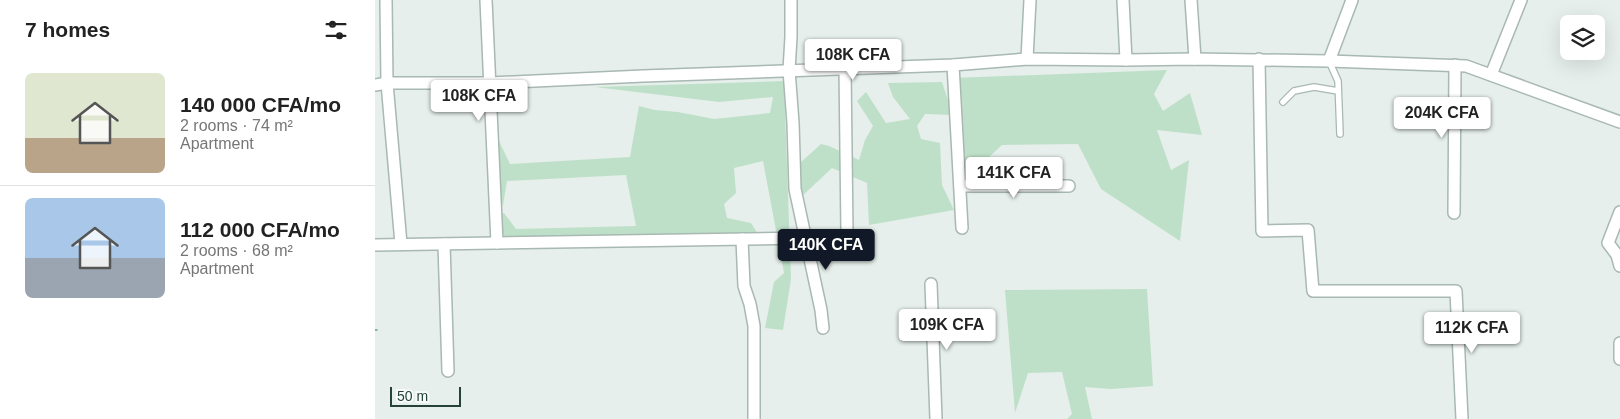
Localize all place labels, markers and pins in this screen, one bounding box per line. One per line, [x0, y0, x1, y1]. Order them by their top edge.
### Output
pin: 108K CFA [801, 38, 905, 81]
pin: 108K CFA [427, 80, 531, 122]
pin: 204K CFA [1390, 96, 1494, 139]
pin: 141K CFA [962, 156, 1066, 199]
pin: 140K CFA [774, 228, 878, 271]
pin: 109K CFA [895, 308, 999, 351]
pin: 112K CFA [1420, 312, 1524, 354]

